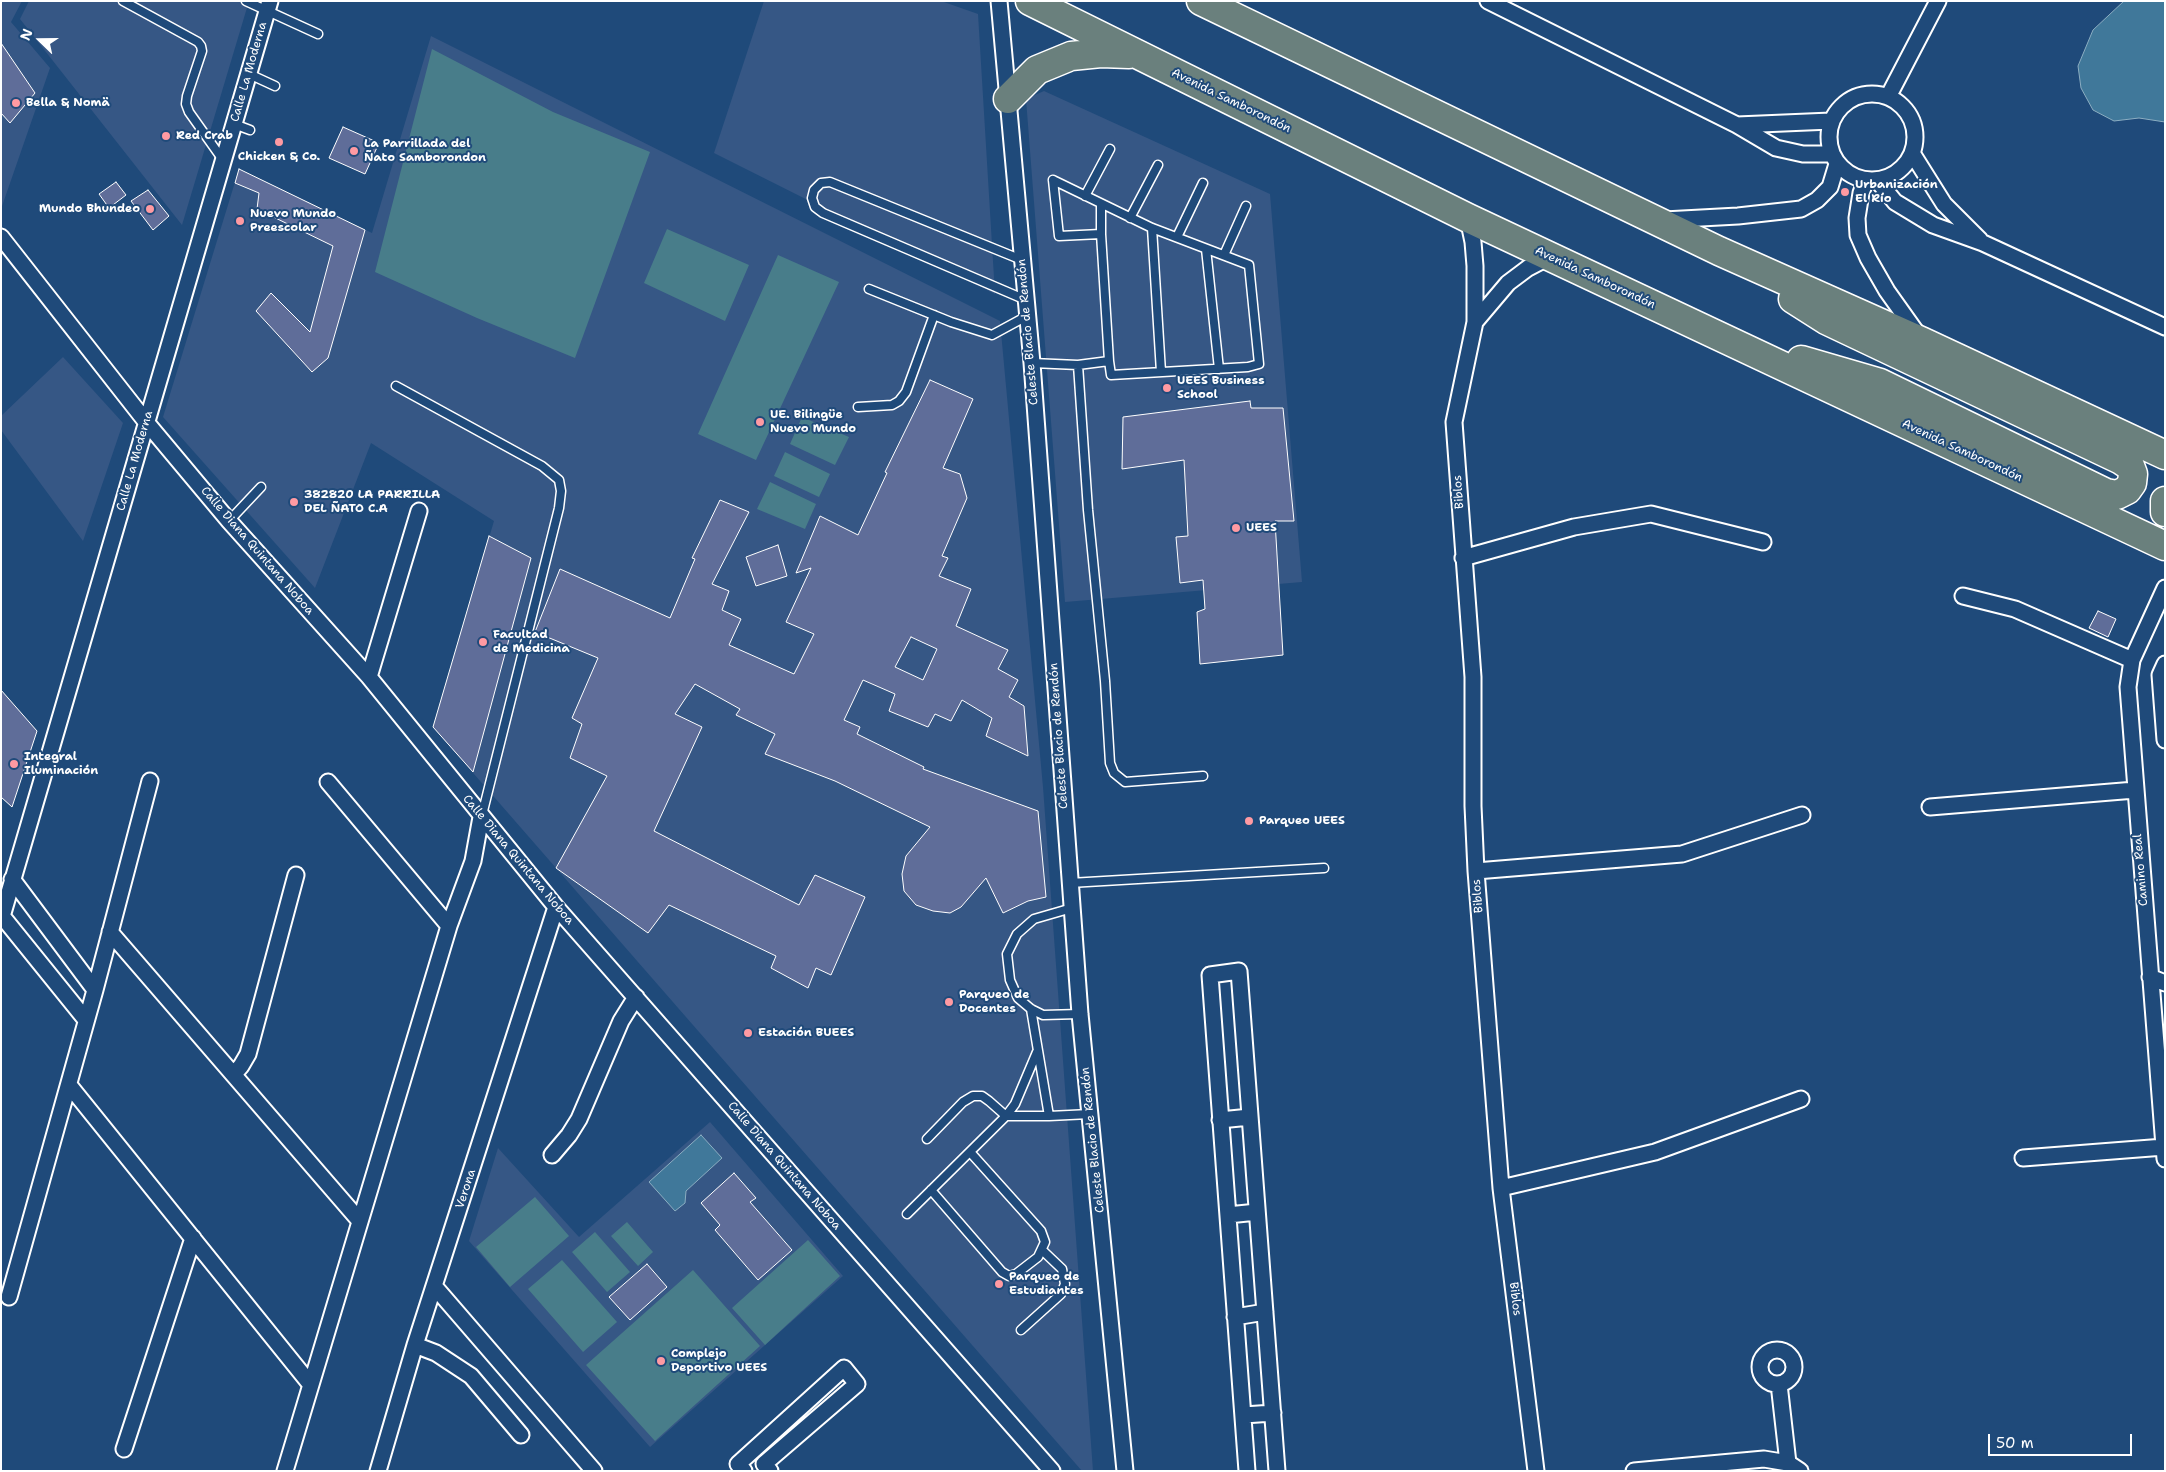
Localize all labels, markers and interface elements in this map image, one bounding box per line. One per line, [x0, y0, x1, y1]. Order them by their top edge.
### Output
north arrow [15, 15, 65, 65]
street label: Calle La Moderna [228, 20, 270, 124]
text: N [16, 26, 37, 43]
street label: Avenida Samborondón [1169, 66, 1293, 136]
place label: Bella & Nomä [26, 96, 110, 110]
marker: Bella & Nomä [10, 97, 22, 109]
place label: Red Crab [176, 129, 233, 143]
marker: Red Crab [160, 130, 172, 142]
marker: Chicken & Co. [273, 136, 285, 148]
place label: La Parrillada del Ñato Samborondon [364, 137, 486, 165]
marker: La Parrillada del Ñato Samborondon [348, 145, 360, 157]
place label: Chicken & Co. [238, 150, 320, 164]
place label: Urbanización El Río [1855, 178, 1938, 206]
marker: Urbanización El Río [1839, 186, 1851, 198]
place label: Mundo Bhundeo [39, 202, 140, 216]
marker: Mundo Bhundeo [144, 203, 156, 215]
place label: Nuevo Mundo Preescolar [250, 207, 336, 235]
marker: Nuevo Mundo Preescolar [234, 215, 246, 227]
street label: Avenida Samborondón [1532, 244, 1658, 312]
street label: Celeste Blacio de Rendón [1014, 258, 1042, 406]
place label: UEES Business School [1177, 374, 1264, 402]
marker: UEES Business School [1161, 382, 1173, 394]
place label: UE. Bilingüe Nuevo Mundo [770, 408, 856, 436]
street label: Calle La Moderna [114, 409, 156, 513]
marker: UE. Bilingüe Nuevo Mundo [754, 416, 766, 428]
street label: Avenida Samborondón [1899, 417, 2025, 485]
street label: Biblos [1451, 475, 1467, 509]
street label: Calle Diana Quintana Noboa [197, 484, 317, 618]
place label: 382820 LA PARRILLA DEL ÑATO C.A [304, 488, 440, 516]
marker: 382820 LA PARRILLA DEL ÑATO C.A [288, 496, 300, 508]
place label: UEES [1246, 521, 1277, 535]
marker: UEES [1230, 522, 1242, 534]
place label: Facultad de Medicina [493, 628, 570, 656]
marker: Facultad de Medicina [477, 636, 489, 648]
street label: Celeste Blacio de Rendón [1047, 662, 1071, 810]
place label: Integral Iluminación [24, 750, 98, 778]
marker: Integral Iluminación [8, 758, 20, 770]
street label: Calle Diana Quintana Noboa [459, 792, 577, 928]
place label: Parqueo UEES [1259, 814, 1345, 828]
marker: Parqueo UEES [1243, 815, 1255, 827]
street label: Camino Real [2131, 833, 2151, 907]
street label: Biblos [1469, 878, 1487, 914]
place label: Parqueo de Docentes [959, 988, 1029, 1016]
marker: Parqueo de Docentes [943, 996, 955, 1008]
place label: Estación BUEES [758, 1026, 854, 1040]
marker: Estación BUEES [742, 1027, 754, 1039]
street label: Celeste Blacio de Rendón [1078, 1066, 1108, 1214]
street label: Calle Diana Quintana Noboa [724, 1099, 844, 1233]
street label: Verona [453, 1167, 479, 1211]
place label: Parqueo de Estudiantes [1009, 1270, 1084, 1298]
marker: Parqueo de Estudiantes [993, 1278, 1005, 1290]
street label: Biblos [1506, 1281, 1524, 1317]
place label: Complejo Deportivo UEES [671, 1347, 767, 1375]
marker: Complejo Deportivo UEES [655, 1355, 667, 1367]
scale bar [1991, 1424, 2135, 1456]
text: 50 m [1996, 1433, 2034, 1453]

